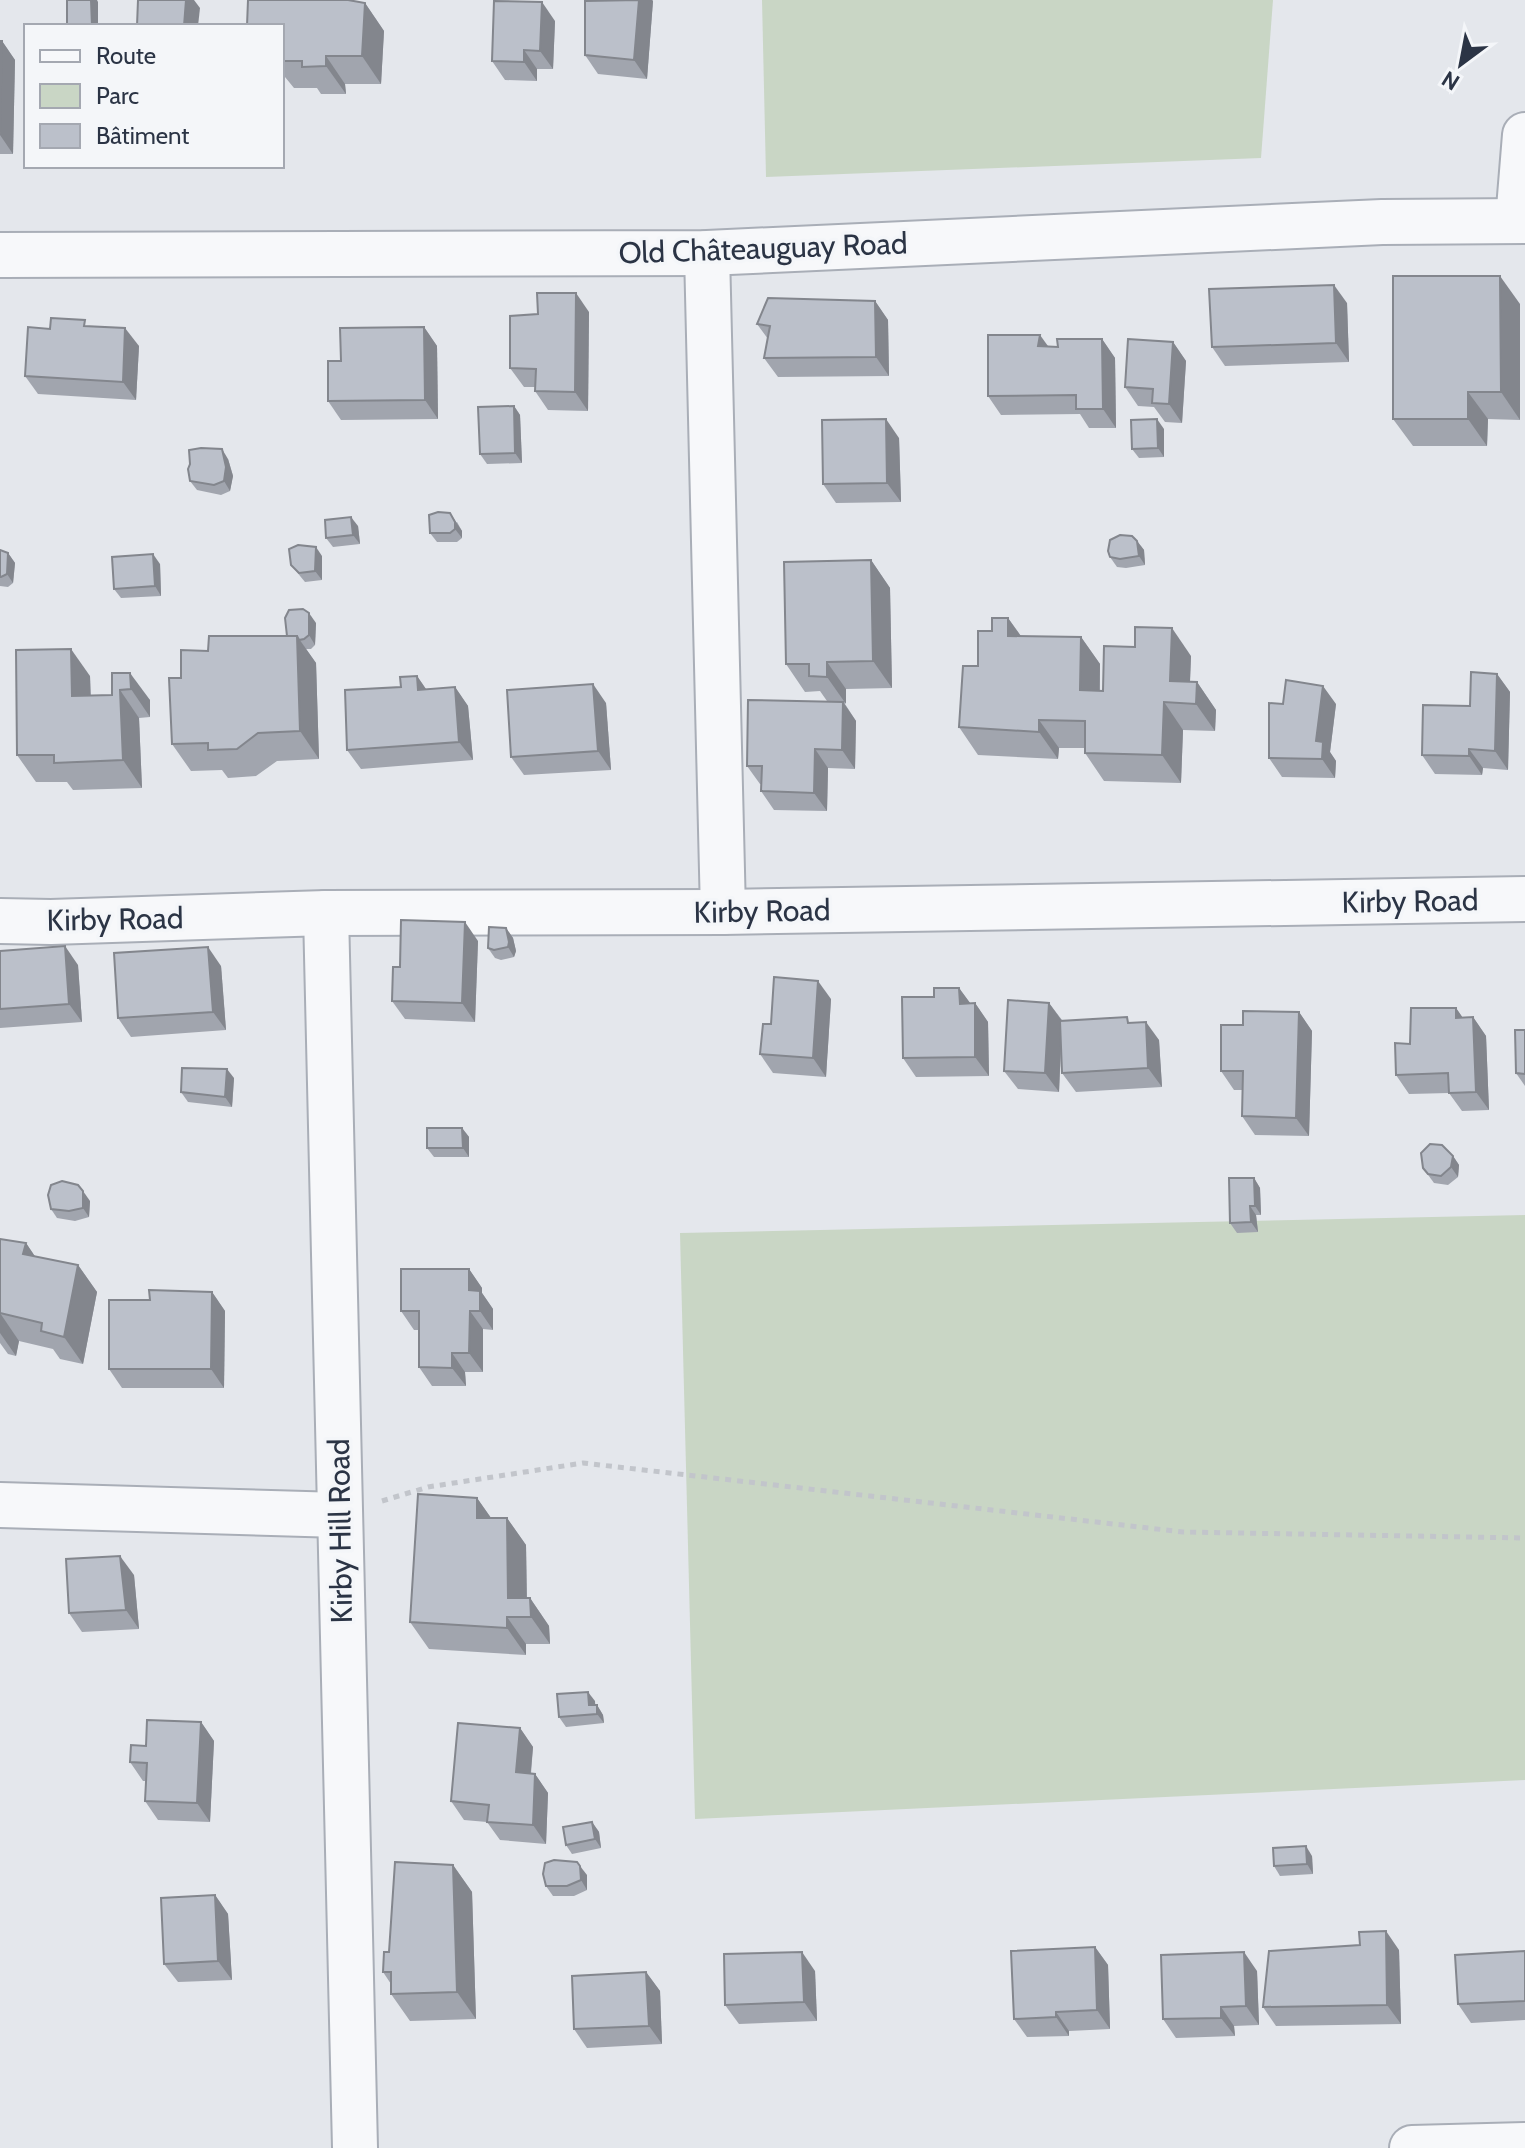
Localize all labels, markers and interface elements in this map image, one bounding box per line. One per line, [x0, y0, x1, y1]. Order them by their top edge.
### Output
legend [24, 24, 284, 168]
north arrow [1421, 24, 1501, 104]
text: Route [96, 41, 156, 70]
text: N [1437, 65, 1464, 96]
text: Parc [96, 81, 139, 110]
text: Bâtiment [96, 121, 189, 150]
street label: Old Châteauguay Road [618, 224, 908, 272]
street label: Kirby Road [1341, 881, 1479, 921]
street label: Kirby Road [693, 891, 831, 931]
street label: Kirby Road [46, 899, 184, 939]
street label: Kirby Hill Road [320, 1438, 360, 1624]

